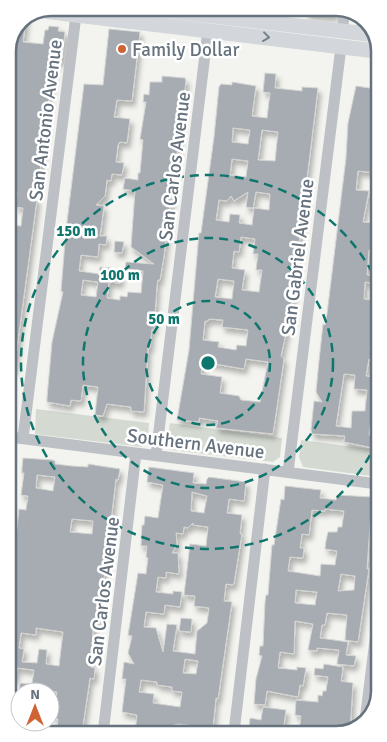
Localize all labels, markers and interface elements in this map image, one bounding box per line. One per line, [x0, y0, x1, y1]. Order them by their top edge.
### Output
one-way arrow [261, 32, 270, 42]
street label: San Antonio Avenue [24, 38, 68, 202]
place label: Family Dollar [132, 38, 239, 62]
marker: Family Dollar [116, 43, 128, 55]
street label: San Carlos Avenue [154, 90, 196, 242]
street label: San Gabriel Avenue [276, 177, 320, 337]
text: 150 m [56, 222, 96, 240]
text: 100 m [100, 266, 140, 284]
text: 50 m [148, 310, 180, 328]
centre of rings [199, 354, 217, 372]
street label: Southern Avenue [126, 424, 266, 464]
street label: San Carlos Avenue [83, 515, 125, 667]
north arrow [10, 682, 60, 732]
text: N [30, 686, 40, 703]

